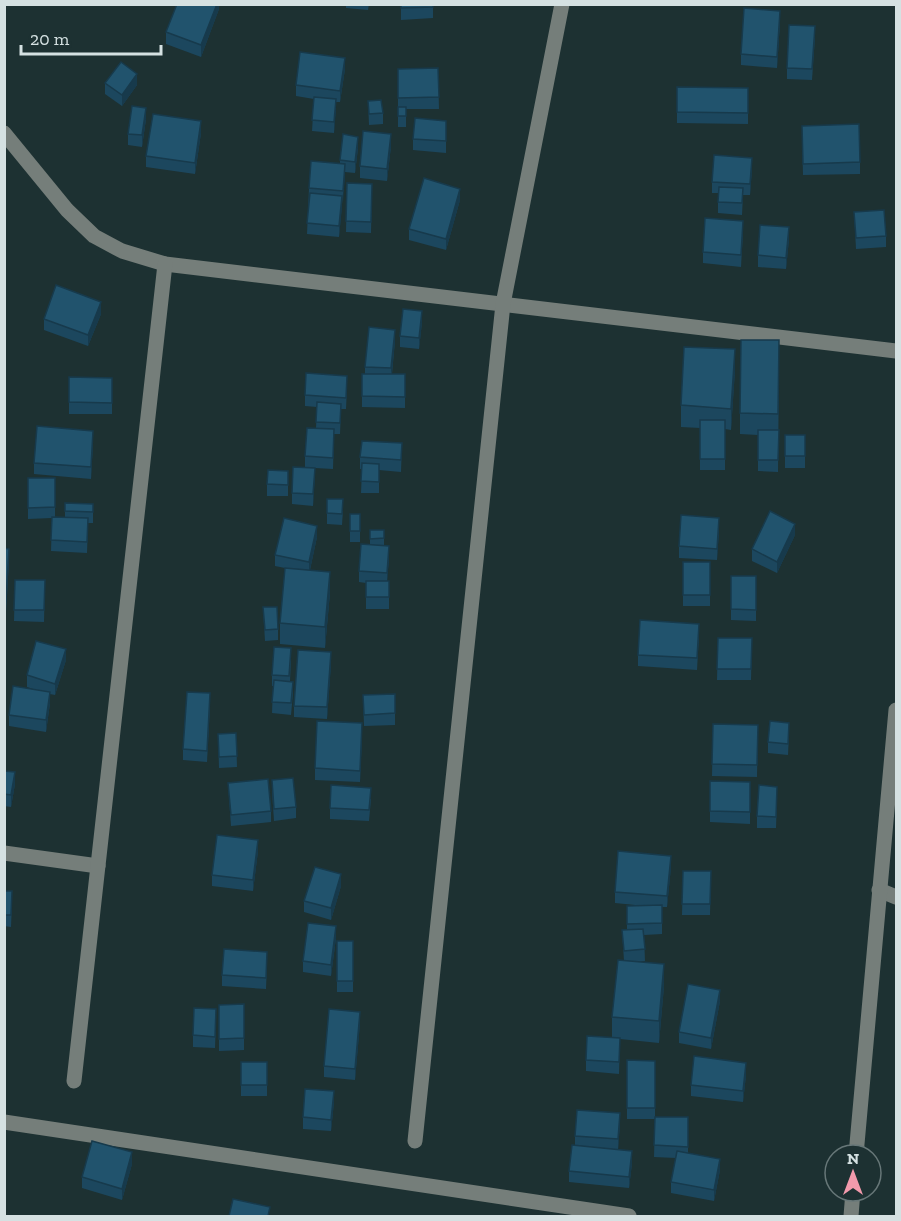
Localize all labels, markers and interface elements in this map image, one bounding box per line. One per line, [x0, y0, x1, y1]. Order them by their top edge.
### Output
scale bar [21, 18, 160, 56]
text: 20 m [30, 28, 70, 50]
north arrow [823, 1143, 883, 1203]
text: N [847, 1149, 859, 1168]

